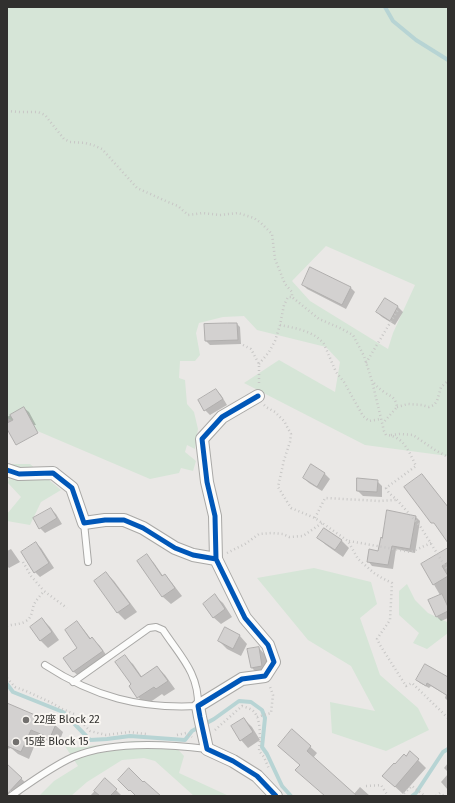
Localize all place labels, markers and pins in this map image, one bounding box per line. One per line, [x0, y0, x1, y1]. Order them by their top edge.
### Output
place label: 22座 Block 22 [34, 713, 100, 727]
marker: 22座 Block 22 [21, 715, 31, 725]
place label: 15座 Block 15 [24, 735, 89, 749]
marker: 15座 Block 15 [11, 737, 21, 747]

